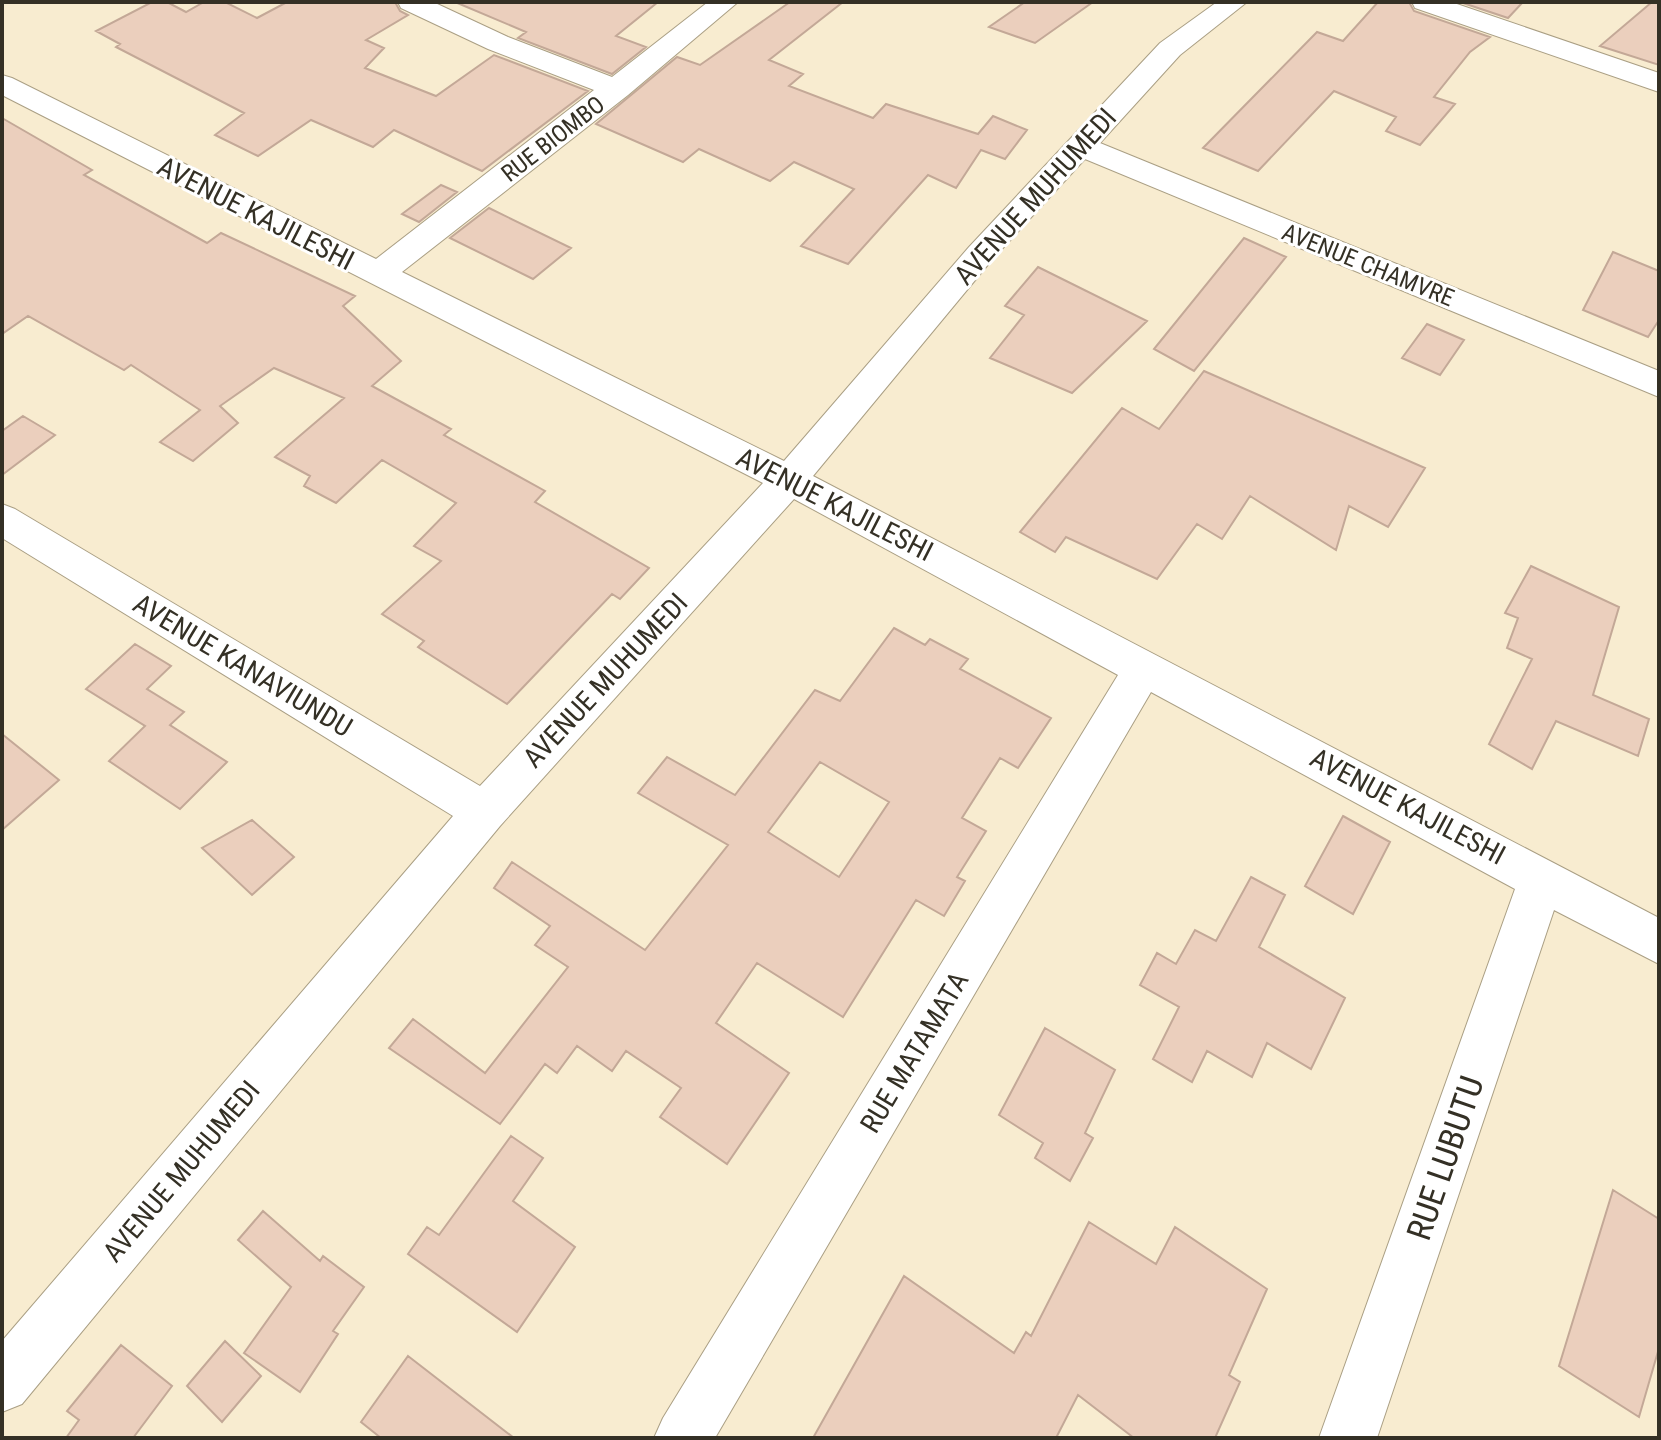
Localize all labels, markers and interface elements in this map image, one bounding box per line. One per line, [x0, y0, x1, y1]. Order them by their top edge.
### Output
street label: RUE BIOMBO [496, 90, 610, 188]
street label: AVENUE MUHUMEDI [947, 101, 1123, 291]
street label: AVENUE KAJILESHI [152, 150, 360, 277]
street label: AVENUE CHAMVRE [1278, 218, 1458, 312]
street label: AVENUE KAJILESHI [731, 441, 939, 568]
street label: AVENUE MUHUMEDI [516, 586, 694, 774]
street label: AVENUE KANAVIUNDU [127, 587, 358, 744]
street label: AVENUE KAJILESHI [1305, 741, 1511, 872]
street label: RUE MATAMATA [853, 966, 975, 1139]
street label: RUE LUBUTU [1398, 1071, 1492, 1245]
street label: AVENUE MUHUMEDI [96, 1074, 267, 1268]

